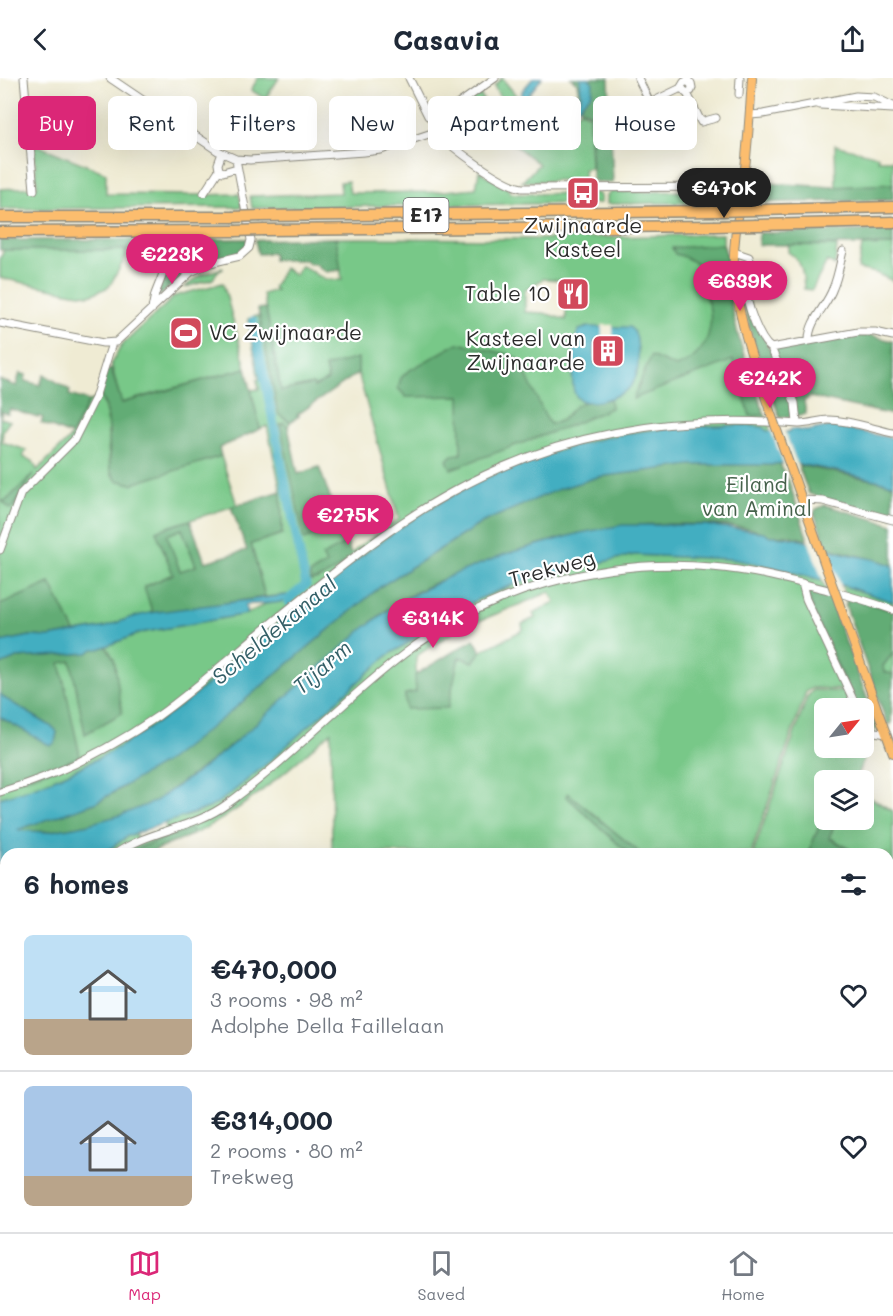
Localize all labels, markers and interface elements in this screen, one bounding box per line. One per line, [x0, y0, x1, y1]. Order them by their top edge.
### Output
text: Casavia [393, 22, 500, 57]
icon: back [24, 23, 57, 56]
icon: share [836, 23, 869, 56]
chip: Buy [18, 96, 96, 150]
chip: Rent [108, 96, 197, 150]
chip: Filters [209, 96, 317, 150]
chip: New [329, 96, 416, 150]
chip: Apartment [428, 96, 581, 150]
chip: House [593, 96, 697, 150]
pin: €470K [682, 168, 766, 219]
text: €470K [691, 174, 757, 200]
bus stop icon: Zwijnaarde Kasteel [565, 175, 601, 211]
road number: E17 [404, 198, 448, 232]
place label: Zwijnaarde Kasteel [524, 211, 642, 262]
pin: €223K [130, 234, 214, 285]
text: €223K [140, 240, 204, 266]
pin: €639K [698, 261, 782, 312]
text: €639K [707, 267, 773, 293]
restaurant icon: Table 10 [555, 276, 591, 312]
place label: Table 10 [465, 279, 550, 306]
sports icon: VC Zwijnaarde [168, 315, 204, 351]
place label: VC Zwijnaarde [209, 318, 362, 345]
place label: Kasteel van Zwijnaarde [466, 324, 585, 375]
building icon: Kasteel van Zwijnaarde [590, 333, 626, 369]
pin: €242K [728, 358, 812, 409]
text: €242K [738, 364, 802, 390]
park label: Eiland van Aminal [702, 470, 812, 521]
pin: €275K [306, 495, 390, 546]
text: €275K [316, 501, 380, 527]
street label: Trekweg [506, 543, 598, 592]
water label: Scheldekanaal [205, 568, 343, 691]
pin: €314K [391, 598, 475, 649]
text: €314K [402, 604, 464, 630]
water label: Tijarm [286, 633, 357, 700]
north arrow [814, 698, 874, 758]
map controls [814, 698, 874, 830]
button: layers [814, 770, 874, 830]
text: 6 homes [24, 867, 129, 901]
icon: filters [837, 868, 870, 901]
text: €470,000 [210, 952, 337, 986]
icon: home [72, 959, 144, 1031]
icon: heart [837, 979, 870, 1012]
text: 3 rooms · 98 m² [210, 986, 363, 1012]
text: Adolphe Della Faillelaan [210, 1012, 444, 1038]
text: €314,000 [210, 1103, 333, 1137]
icon: home [72, 1110, 144, 1182]
icon: heart [837, 1130, 870, 1163]
text: 2 rooms · 80 m² [210, 1137, 363, 1163]
text: Trekweg [210, 1163, 294, 1189]
tab: Map [128, 1247, 161, 1304]
tab: Saved [417, 1247, 465, 1304]
tab: Home [721, 1247, 765, 1304]

